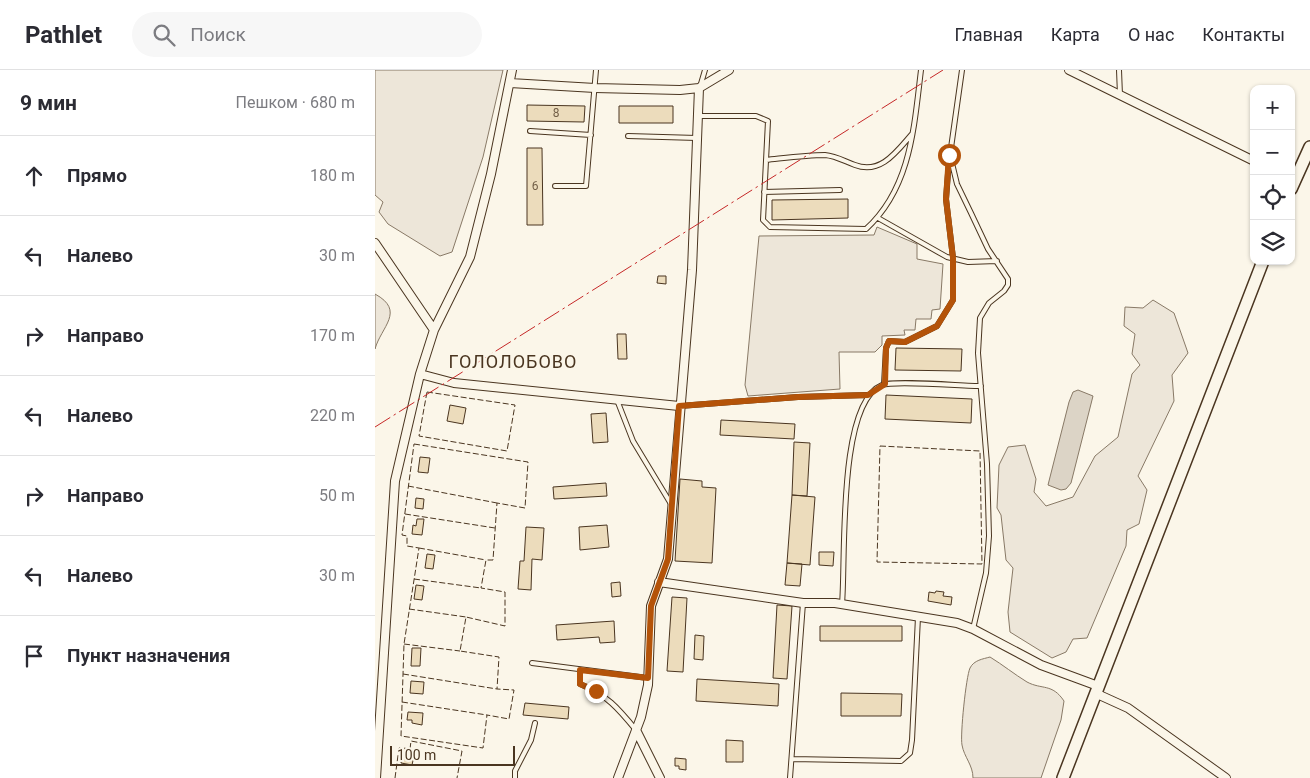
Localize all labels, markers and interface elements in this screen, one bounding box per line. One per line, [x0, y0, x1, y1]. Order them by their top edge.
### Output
search box [132, 12, 482, 57]
text: Pathlet [25, 21, 102, 49]
icon: search [150, 21, 178, 49]
text: Поиск [190, 23, 246, 46]
text: Главная [954, 24, 1023, 45]
text: Карта [1051, 24, 1100, 45]
text: О нас [1128, 24, 1174, 45]
text: Контакты [1202, 24, 1285, 45]
map controls [1250, 85, 1295, 265]
button: + [1250, 85, 1295, 130]
text: 9 мин [20, 91, 77, 115]
text: Пешком · 680 m [236, 93, 355, 112]
house number: 8 [553, 106, 560, 120]
button: − [1250, 130, 1295, 175]
route start [938, 144, 961, 167]
icon: ahead [20, 162, 48, 190]
text: Прямо [67, 164, 127, 187]
text: 180 m [310, 166, 355, 185]
button: locate [1250, 175, 1295, 220]
house number: 6 [532, 179, 539, 193]
button: layers [1250, 220, 1295, 265]
icon: left [20, 242, 48, 270]
text: Налево [67, 244, 133, 267]
text: 30 m [319, 246, 355, 265]
icon: right [20, 322, 48, 350]
text: Направо [67, 324, 144, 347]
text: 170 m [310, 326, 355, 345]
district label: ГОЛОЛОБОВО [449, 351, 577, 372]
icon: left [20, 402, 48, 430]
text: Налево [67, 404, 133, 427]
text: 220 m [310, 406, 355, 425]
icon: right [20, 482, 48, 510]
text: Направо [67, 484, 144, 507]
text: 50 m [319, 486, 355, 505]
icon: left [20, 562, 48, 590]
text: Налево [67, 564, 133, 587]
text: 30 m [319, 566, 355, 585]
icon: arrive [20, 642, 48, 670]
text: Пункт назначения [67, 644, 230, 667]
route end [585, 680, 608, 703]
scale bar [390, 743, 515, 766]
text: 100 m [397, 747, 436, 763]

